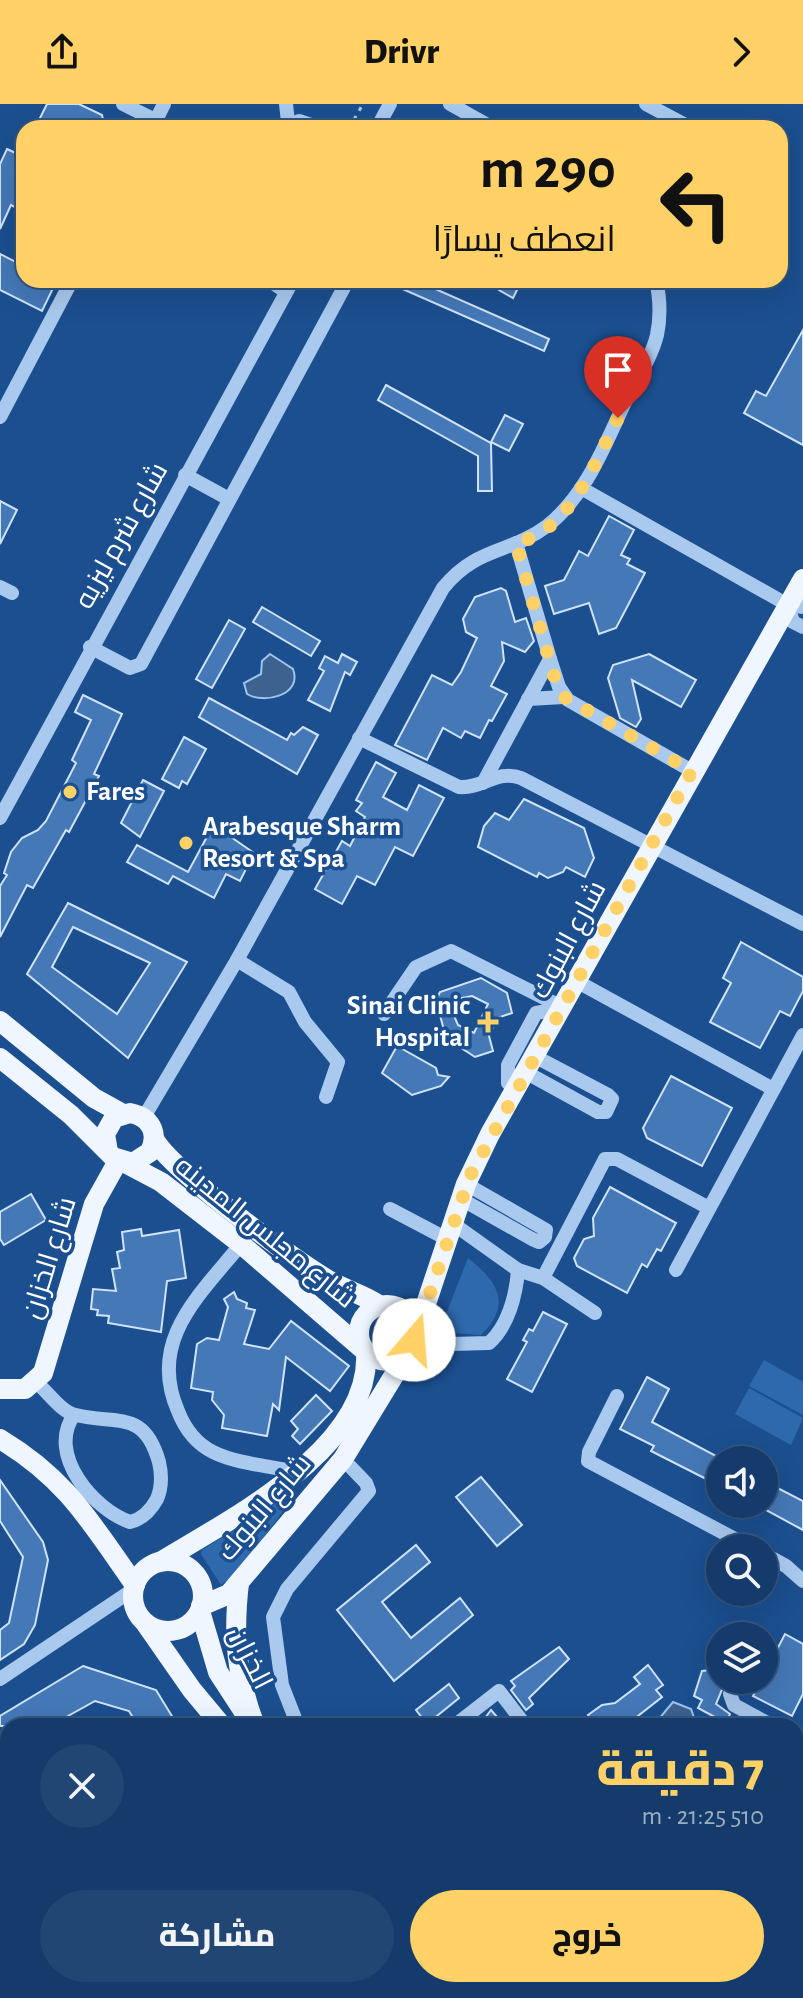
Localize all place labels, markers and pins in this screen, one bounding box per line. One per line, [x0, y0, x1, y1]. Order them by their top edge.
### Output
pin [584, 336, 652, 418]
place label: Fares [86, 778, 145, 806]
marker: Fares [61, 783, 79, 801]
place label: Arabesque Sharm Resort & Spa [202, 813, 401, 873]
marker: Arabesque Sharm Resort & Spa [177, 834, 195, 852]
place label: Sinai Clinic Hospital [347, 992, 470, 1052]
marker: Sinai Clinic Hospital [477, 1011, 499, 1033]

